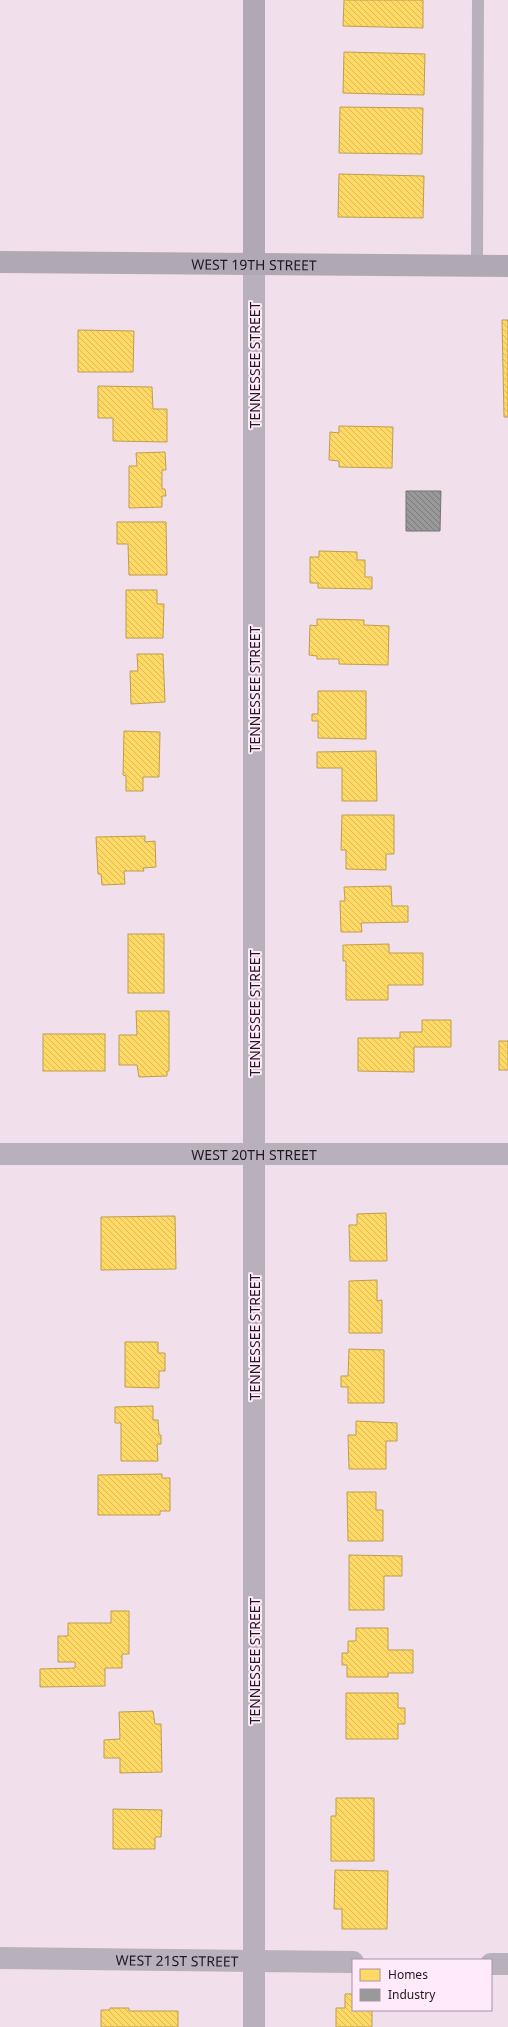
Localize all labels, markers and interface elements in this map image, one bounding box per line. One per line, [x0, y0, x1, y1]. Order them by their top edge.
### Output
street label: WEST 19TH STREET [191, 254, 317, 274]
street label: TENNESSEE STREET [245, 301, 264, 428]
street label: TENNESSEE STREET [245, 625, 264, 752]
street label: TENNESSEE STREET [245, 949, 264, 1076]
street label: WEST 20TH STREET [191, 1145, 317, 1164]
street label: TENNESSEE STREET [245, 1273, 264, 1400]
street label: TENNESSEE STREET [245, 1597, 264, 1724]
street label: WEST 21ST STREET [116, 1950, 239, 1970]
legend [352, 1959, 492, 2011]
text: Homes [388, 1966, 428, 1983]
text: Industry [388, 1986, 436, 2003]

